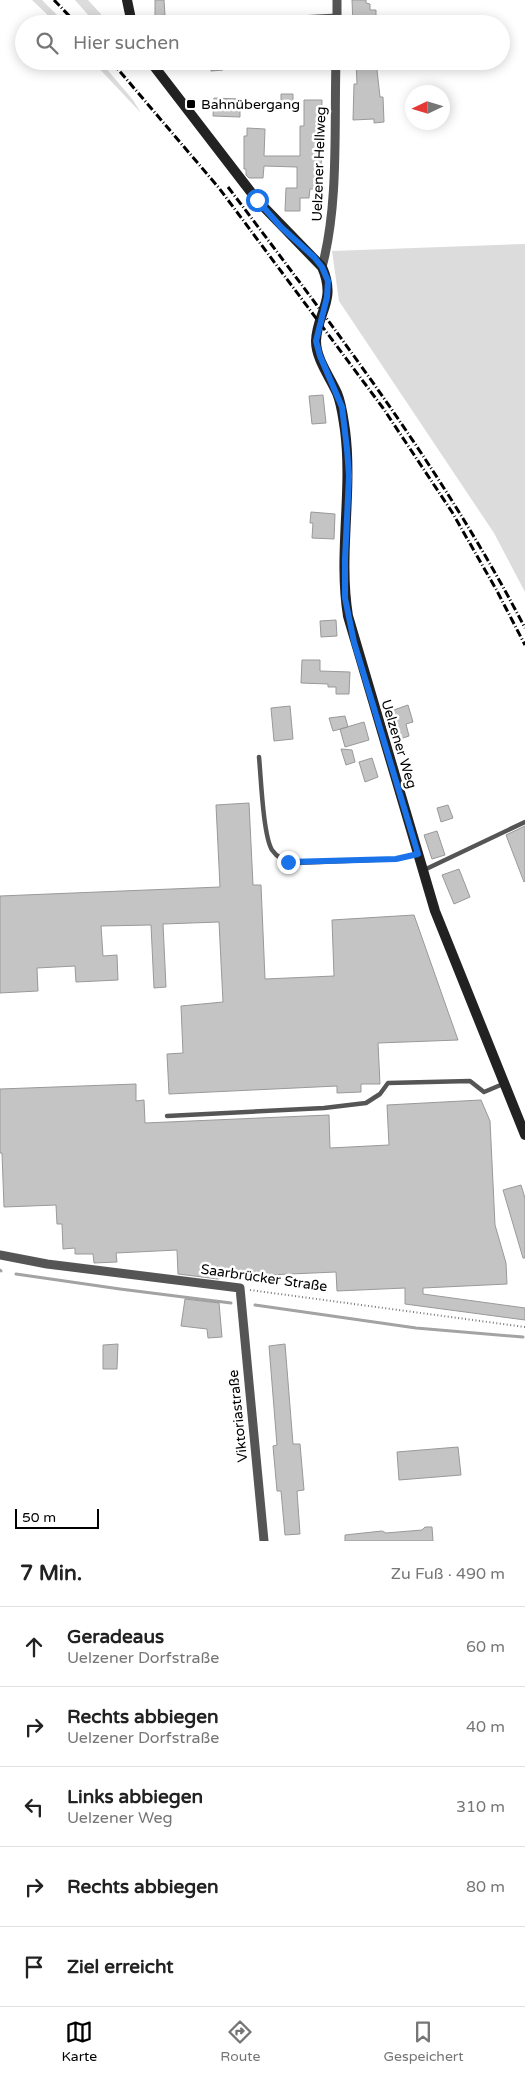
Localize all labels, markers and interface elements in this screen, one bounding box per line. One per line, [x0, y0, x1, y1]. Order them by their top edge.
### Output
search box [15, 15, 510, 70]
icon: search [33, 29, 61, 57]
text: Hier suchen [73, 32, 180, 54]
north arrow [405, 85, 450, 130]
place label: Bahnübergang [201, 96, 300, 113]
marker: Bahnübergang [185, 98, 197, 110]
street label: Uelzener Hellweg [308, 106, 330, 222]
route start [246, 189, 269, 212]
street label: Uelzener Weg [377, 697, 421, 791]
route end [277, 851, 300, 874]
street label: Saarbrücker Straße [200, 1261, 328, 1295]
street label: Viktoriastraße [225, 1369, 251, 1463]
scale bar [15, 1506, 99, 1529]
text: 50 m [22, 1509, 56, 1526]
text: 7 Min. [20, 1561, 82, 1586]
text: Zu Fuß · 490 m [391, 1564, 505, 1584]
text: Geradeaus [67, 1626, 164, 1648]
icon: ahead [20, 1633, 48, 1661]
text: 60 m [466, 1637, 505, 1657]
text: Uelzener Dorfstraße [67, 1648, 219, 1668]
text: Rechts abbiegen [67, 1706, 219, 1728]
icon: right [20, 1713, 48, 1741]
text: 40 m [466, 1717, 505, 1737]
text: Uelzener Dorfstraße [67, 1728, 219, 1748]
text: Links abbiegen [67, 1786, 203, 1808]
icon: left [20, 1793, 48, 1821]
text: 310 m [456, 1797, 505, 1817]
text: Uelzener Weg [67, 1808, 173, 1828]
icon: right [20, 1873, 48, 1901]
text: Rechts abbiegen [67, 1876, 219, 1898]
text: 80 m [466, 1877, 505, 1897]
icon: arrive [20, 1953, 48, 1981]
text: Ziel erreicht [67, 1956, 174, 1978]
tab: Karte [61, 2018, 97, 2065]
tab: Route [220, 2018, 260, 2065]
tab: Gespeichert [383, 2018, 464, 2065]

